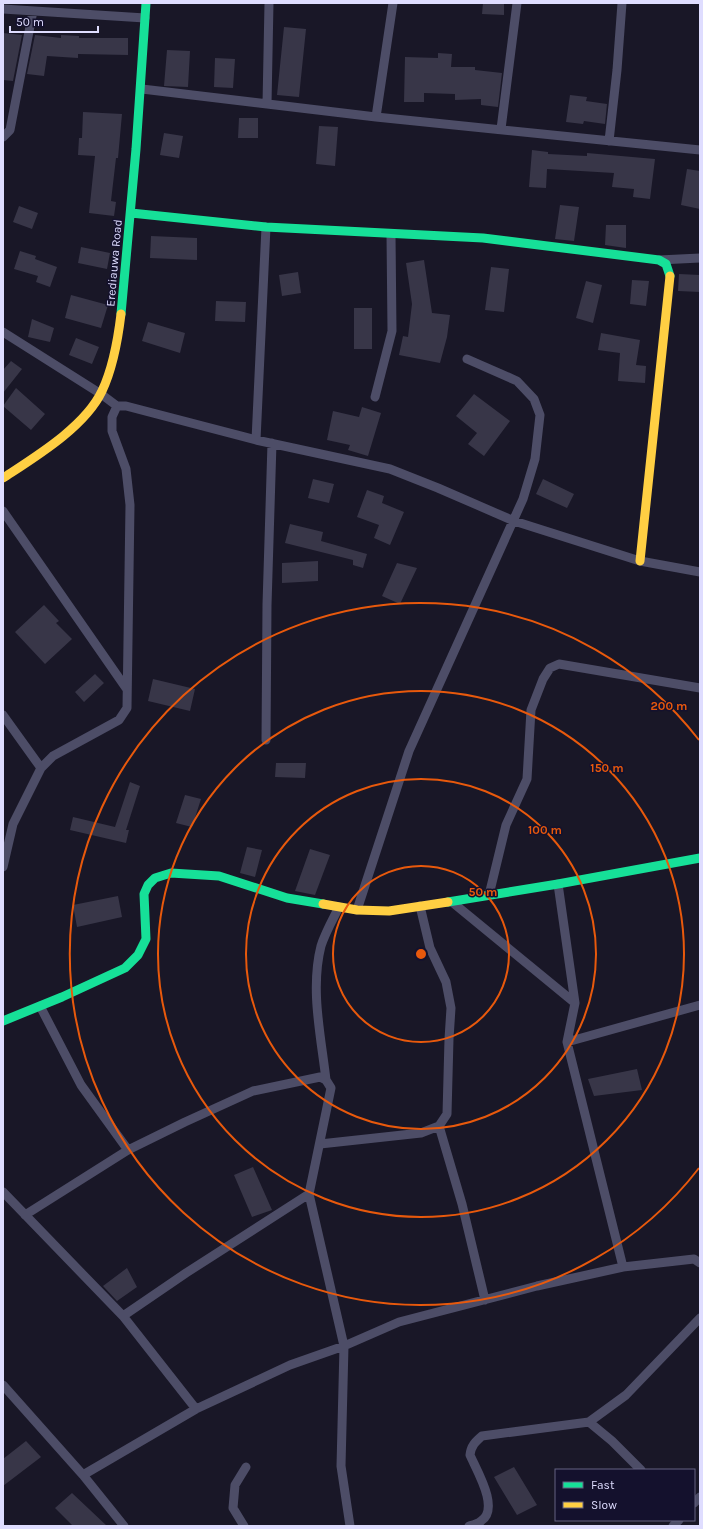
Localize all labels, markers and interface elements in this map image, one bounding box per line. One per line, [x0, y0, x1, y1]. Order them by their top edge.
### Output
scale bar [10, 8, 98, 34]
text: 50 m [16, 15, 44, 29]
street label: Erediauwa Road [103, 219, 125, 307]
text: 200 m [651, 699, 687, 713]
text: 150 m [590, 761, 624, 775]
text: 100 m [528, 823, 562, 837]
text: 50 m [469, 885, 498, 899]
centre of rings [414, 947, 428, 961]
legend [555, 1469, 695, 1521]
text: Fast [591, 1478, 615, 1492]
text: Slow [591, 1498, 617, 1512]

